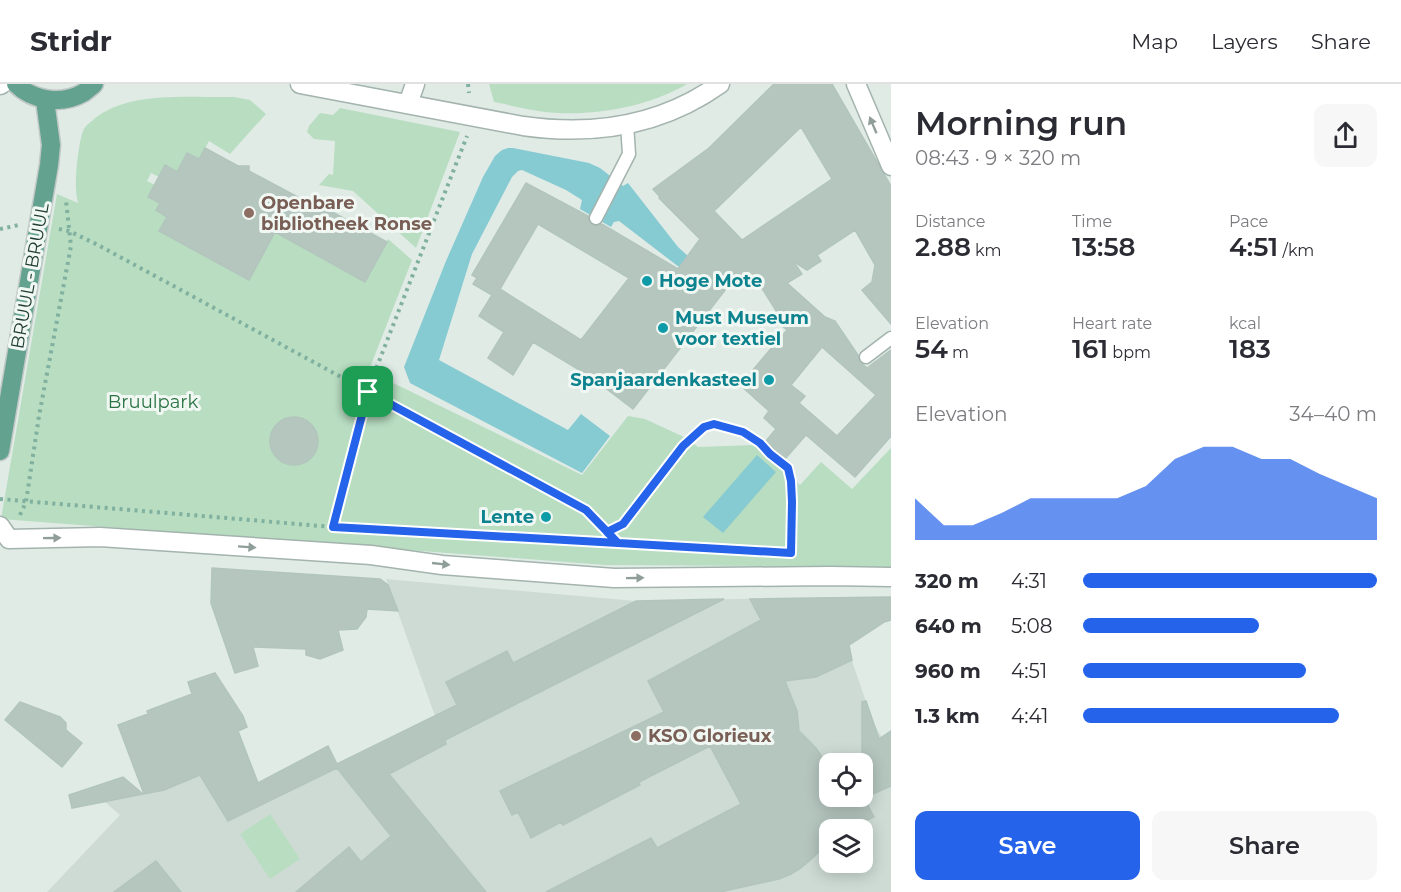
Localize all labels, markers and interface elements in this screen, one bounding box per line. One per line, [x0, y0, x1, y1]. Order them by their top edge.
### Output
text: Stridr [30, 24, 112, 58]
text: Map [1131, 29, 1178, 54]
text: Layers [1211, 29, 1278, 54]
text: Share [1311, 29, 1371, 54]
text: Morning run [915, 103, 1127, 143]
button: share [1314, 104, 1377, 167]
one-way arrow [868, 116, 878, 134]
text: 08:43 · 9 × 320 m [915, 146, 1081, 170]
place label: Openbare bibliotheek Ronse [261, 192, 432, 235]
street label: BRUUL - BRUUL [6, 201, 54, 351]
marker: Openbare bibliotheek Ronse [242, 206, 256, 220]
text: Distance [915, 212, 985, 231]
text: Time [1072, 212, 1112, 231]
text: Pace [1229, 212, 1268, 231]
text: 2.88 [915, 231, 971, 263]
text: 13:58 [1072, 231, 1136, 263]
text: 4:51 [1229, 231, 1278, 263]
text: km [971, 241, 1002, 260]
text: /km [1278, 241, 1314, 260]
place label: Hoge Mote [659, 270, 762, 292]
marker: Hoge Mote [640, 274, 654, 288]
place label: Must Museum voor textiel [674, 307, 809, 350]
text: Elevation [915, 314, 989, 333]
text: Heart rate [1072, 314, 1152, 333]
text: kcal [1229, 314, 1261, 333]
marker: Must Museum voor textiel [656, 321, 670, 335]
text: 54 [915, 333, 948, 365]
text: 161 [1072, 333, 1108, 365]
text: 183 [1229, 333, 1271, 365]
text: m [948, 343, 969, 362]
text: bpm [1108, 343, 1151, 362]
pin [342, 366, 393, 417]
place label: Spanjaardenkasteel [570, 369, 757, 391]
marker: Spanjaardenkasteel [762, 373, 776, 387]
icon: arrive [351, 375, 384, 408]
park label: Bruulpark [108, 391, 198, 413]
text: Elevation [915, 402, 1007, 426]
text: 34–40 m [1289, 402, 1377, 426]
place label: Lente [481, 506, 534, 528]
marker: Lente [539, 510, 553, 524]
one-way arrow [43, 533, 62, 543]
one-way arrow [237, 542, 256, 552]
one-way arrow [432, 560, 451, 569]
text: 320 m [915, 569, 979, 593]
text: 4:31 [1011, 569, 1047, 593]
one-way arrow [626, 573, 645, 583]
text: 640 m [915, 614, 982, 638]
text: 5:08 [1011, 614, 1053, 638]
text: 960 m [915, 659, 981, 683]
text: 4:51 [1011, 659, 1047, 683]
text: 1.3 km [915, 704, 980, 728]
text: 4:41 [1011, 704, 1049, 728]
place label: KSO Glorieux [648, 725, 772, 747]
marker: KSO Glorieux [629, 729, 643, 743]
map controls [819, 753, 873, 873]
button: locate [819, 753, 873, 807]
button: Save [915, 811, 1140, 880]
button: Share [1152, 811, 1377, 880]
button: layers [819, 819, 873, 873]

